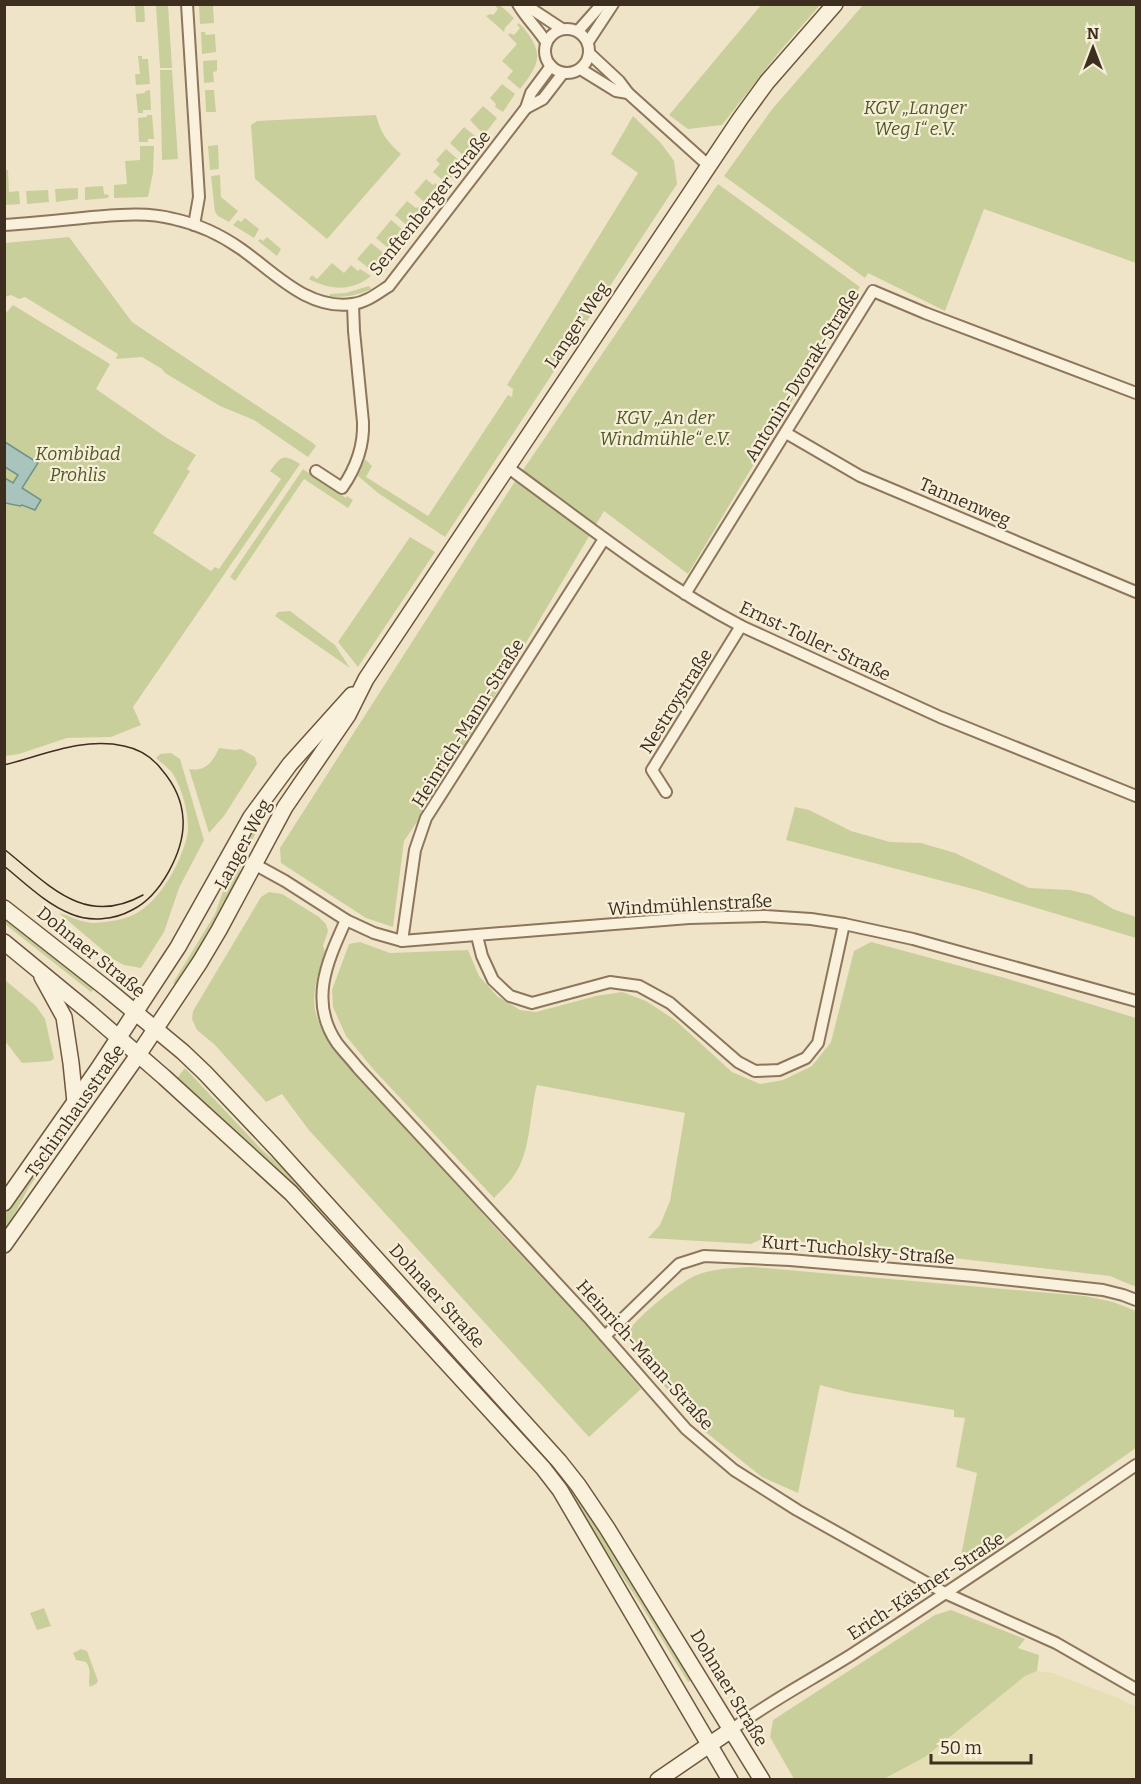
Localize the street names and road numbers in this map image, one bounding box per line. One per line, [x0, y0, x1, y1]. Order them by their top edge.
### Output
street label: Senftenberger Straße [365, 126, 495, 280]
street label: Langer Weg [540, 278, 614, 372]
street label: Antonin-Dvorak-Straße [740, 285, 864, 465]
street label: Tannenweg [916, 473, 1014, 531]
street label: Ernst-Toller-Straße [736, 596, 894, 686]
street label: Heinrich-Mann-Straße [407, 635, 529, 811]
street label: Nestroystraße [635, 645, 717, 757]
street label: Langer Weg [210, 795, 276, 893]
street label: Windmühlenstraße [607, 890, 773, 920]
street label: Dohnaer Straße [33, 902, 149, 1002]
street label: Tschirnhausstraße [21, 1040, 129, 1182]
street label: Kurt-Tucholsky-Straße [760, 1231, 956, 1269]
street label: Dohnaer Straße [384, 1239, 490, 1353]
street label: Heinrich-Mann-Straße [572, 1275, 718, 1435]
street label: Erich-Kästner-Straße [843, 1527, 1009, 1645]
street label: Dohnaer Straße [685, 1625, 773, 1751]

